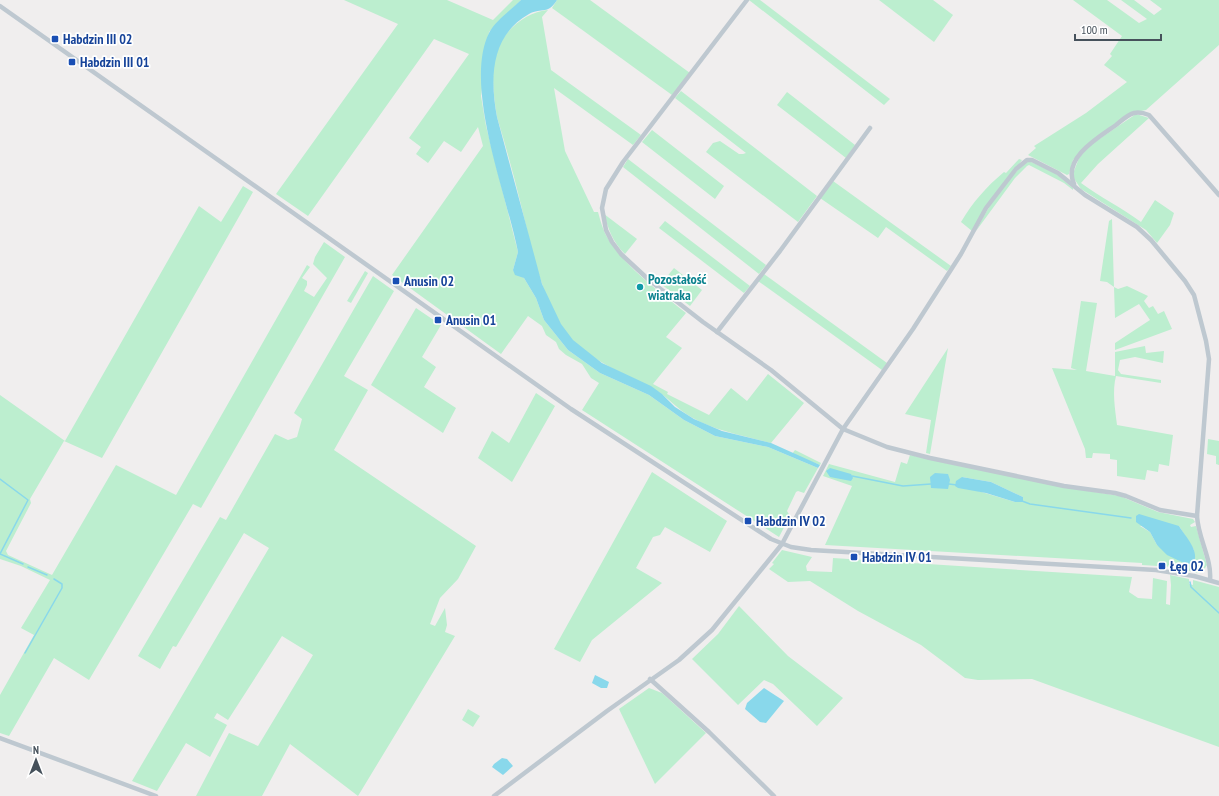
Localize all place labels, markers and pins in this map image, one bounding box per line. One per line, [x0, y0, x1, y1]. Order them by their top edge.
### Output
place label: Habdzin III 02 [63, 30, 133, 48]
marker: Habdzin III 02 [50, 34, 60, 44]
place label: Habdzin III 01 [80, 53, 150, 71]
marker: Habdzin III 01 [67, 57, 77, 67]
place label: Pozostałość wiatraka [647, 270, 707, 304]
place label: Anusin 02 [403, 272, 454, 290]
marker: Anusin 02 [391, 276, 401, 286]
marker: Pozostałość wiatraka [635, 282, 645, 292]
place label: Anusin 01 [445, 311, 496, 329]
marker: Anusin 01 [433, 315, 443, 325]
place label: Habdzin IV 02 [756, 512, 826, 530]
marker: Habdzin IV 02 [743, 516, 753, 526]
place label: Habdzin IV 01 [862, 548, 932, 566]
marker: Habdzin IV 01 [849, 552, 859, 562]
place label: Łęg 02 [1170, 557, 1204, 575]
marker: Łęg 02 [1157, 561, 1167, 571]

